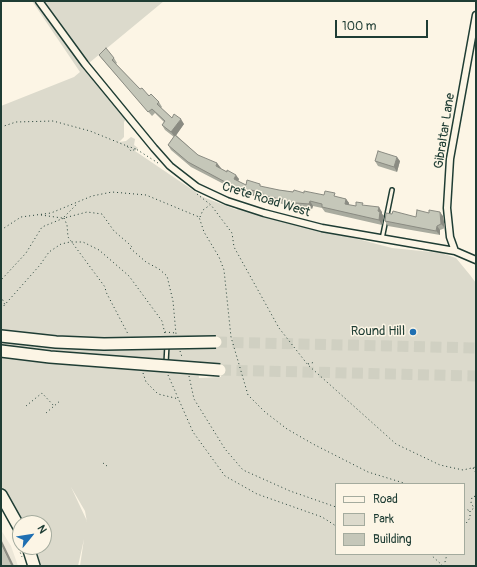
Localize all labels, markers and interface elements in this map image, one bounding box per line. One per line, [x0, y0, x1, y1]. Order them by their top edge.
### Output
scale bar [337, 12, 430, 38]
text: 100 m [342, 19, 376, 34]
street label: Gibraltar Lane [431, 92, 459, 170]
street label: Crete Road West [220, 179, 312, 221]
place label: Round Hill [351, 324, 405, 340]
marker: Round Hill [408, 327, 418, 337]
legend [335, 483, 465, 555]
text: Road [373, 492, 398, 507]
text: Park [373, 512, 394, 527]
north arrow [12, 515, 52, 555]
text: N [34, 523, 49, 536]
text: Building [373, 532, 412, 547]

